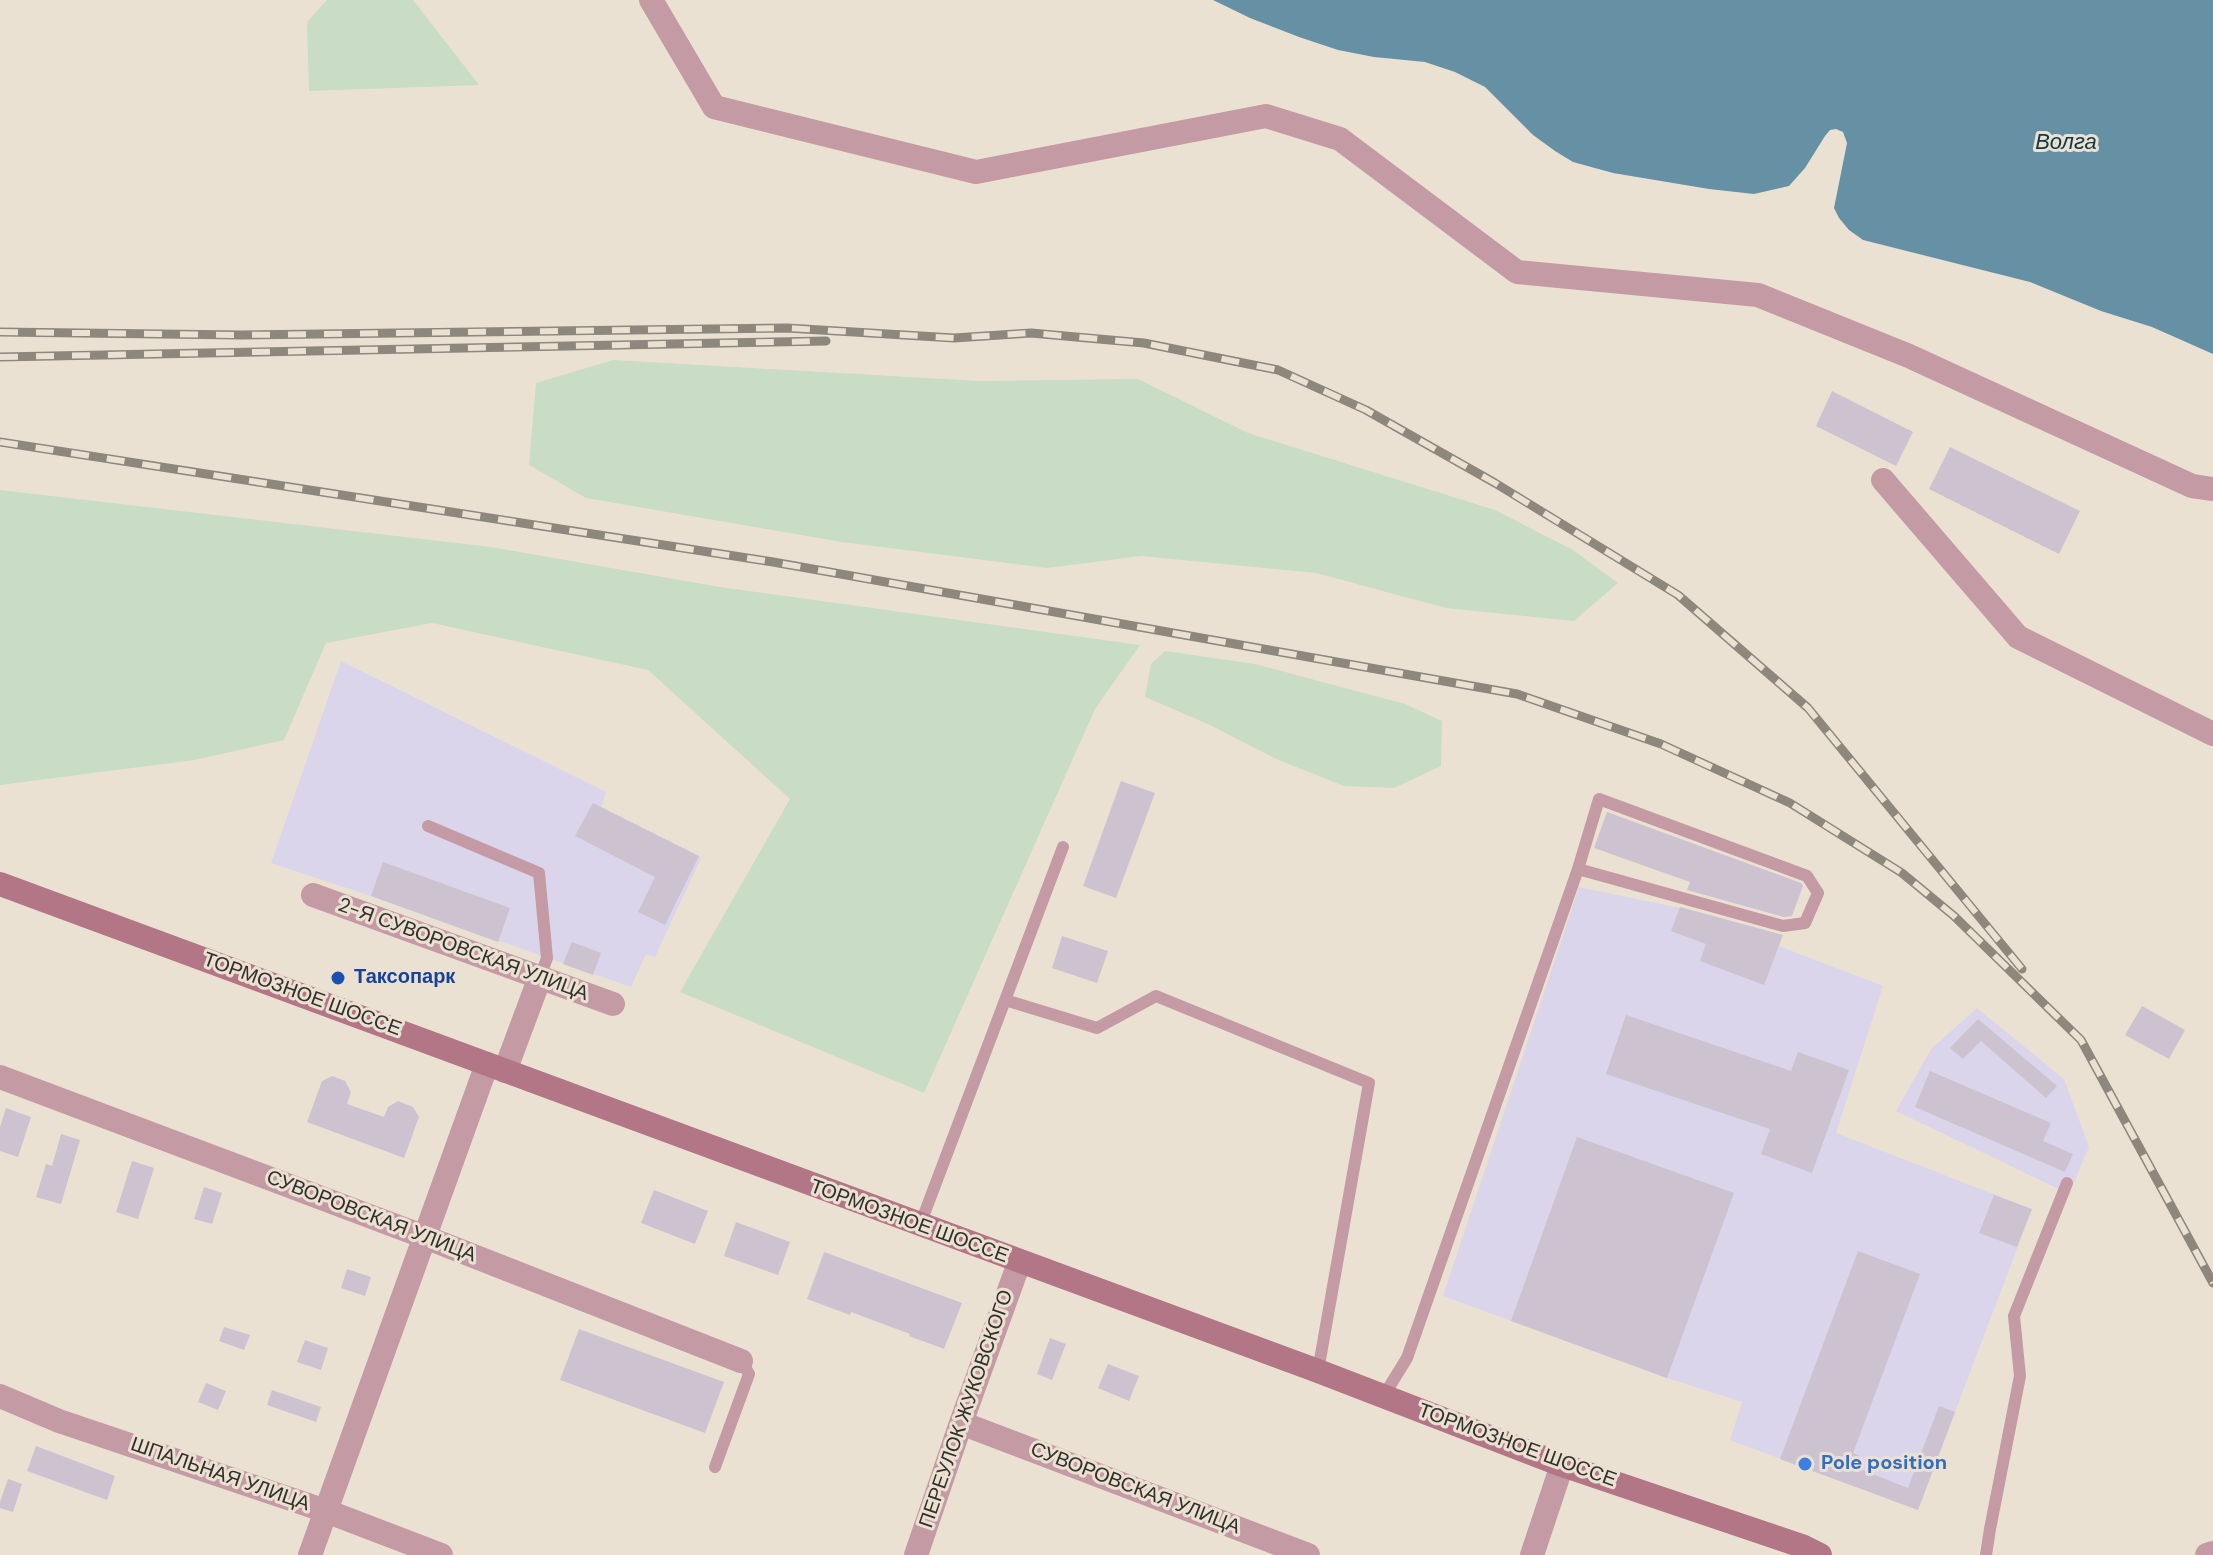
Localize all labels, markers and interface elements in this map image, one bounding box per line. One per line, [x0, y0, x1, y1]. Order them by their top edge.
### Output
water label: Волга [2035, 130, 2097, 156]
street label: 2-Я СУВОРОВСКАЯ УЛИЦА [334, 893, 592, 1007]
street label: ТОРМОЗНОЕ ШОССЕ [200, 948, 404, 1042]
place label: Таксопарк [354, 966, 455, 990]
marker: Таксопарк [329, 969, 347, 987]
street label: СУВОРОВСКАЯ УЛИЦА [263, 1166, 479, 1268]
street label: ТОРМОЗНОЕ ШОССЕ [807, 1175, 1011, 1269]
street label: ПЕРЕУЛОК ЖУКОВСКОГО [915, 1287, 1019, 1531]
street label: ТОРМОЗНОЕ ШОССЕ [1415, 1399, 1619, 1493]
street label: ШПАЛЬНАЯ УЛИЦА [127, 1433, 313, 1517]
street label: СУВОРОВСКАЯ УЛИЦА [1027, 1438, 1243, 1540]
place label: Pole position [1821, 1452, 1947, 1476]
marker: Pole position [1796, 1455, 1814, 1473]

